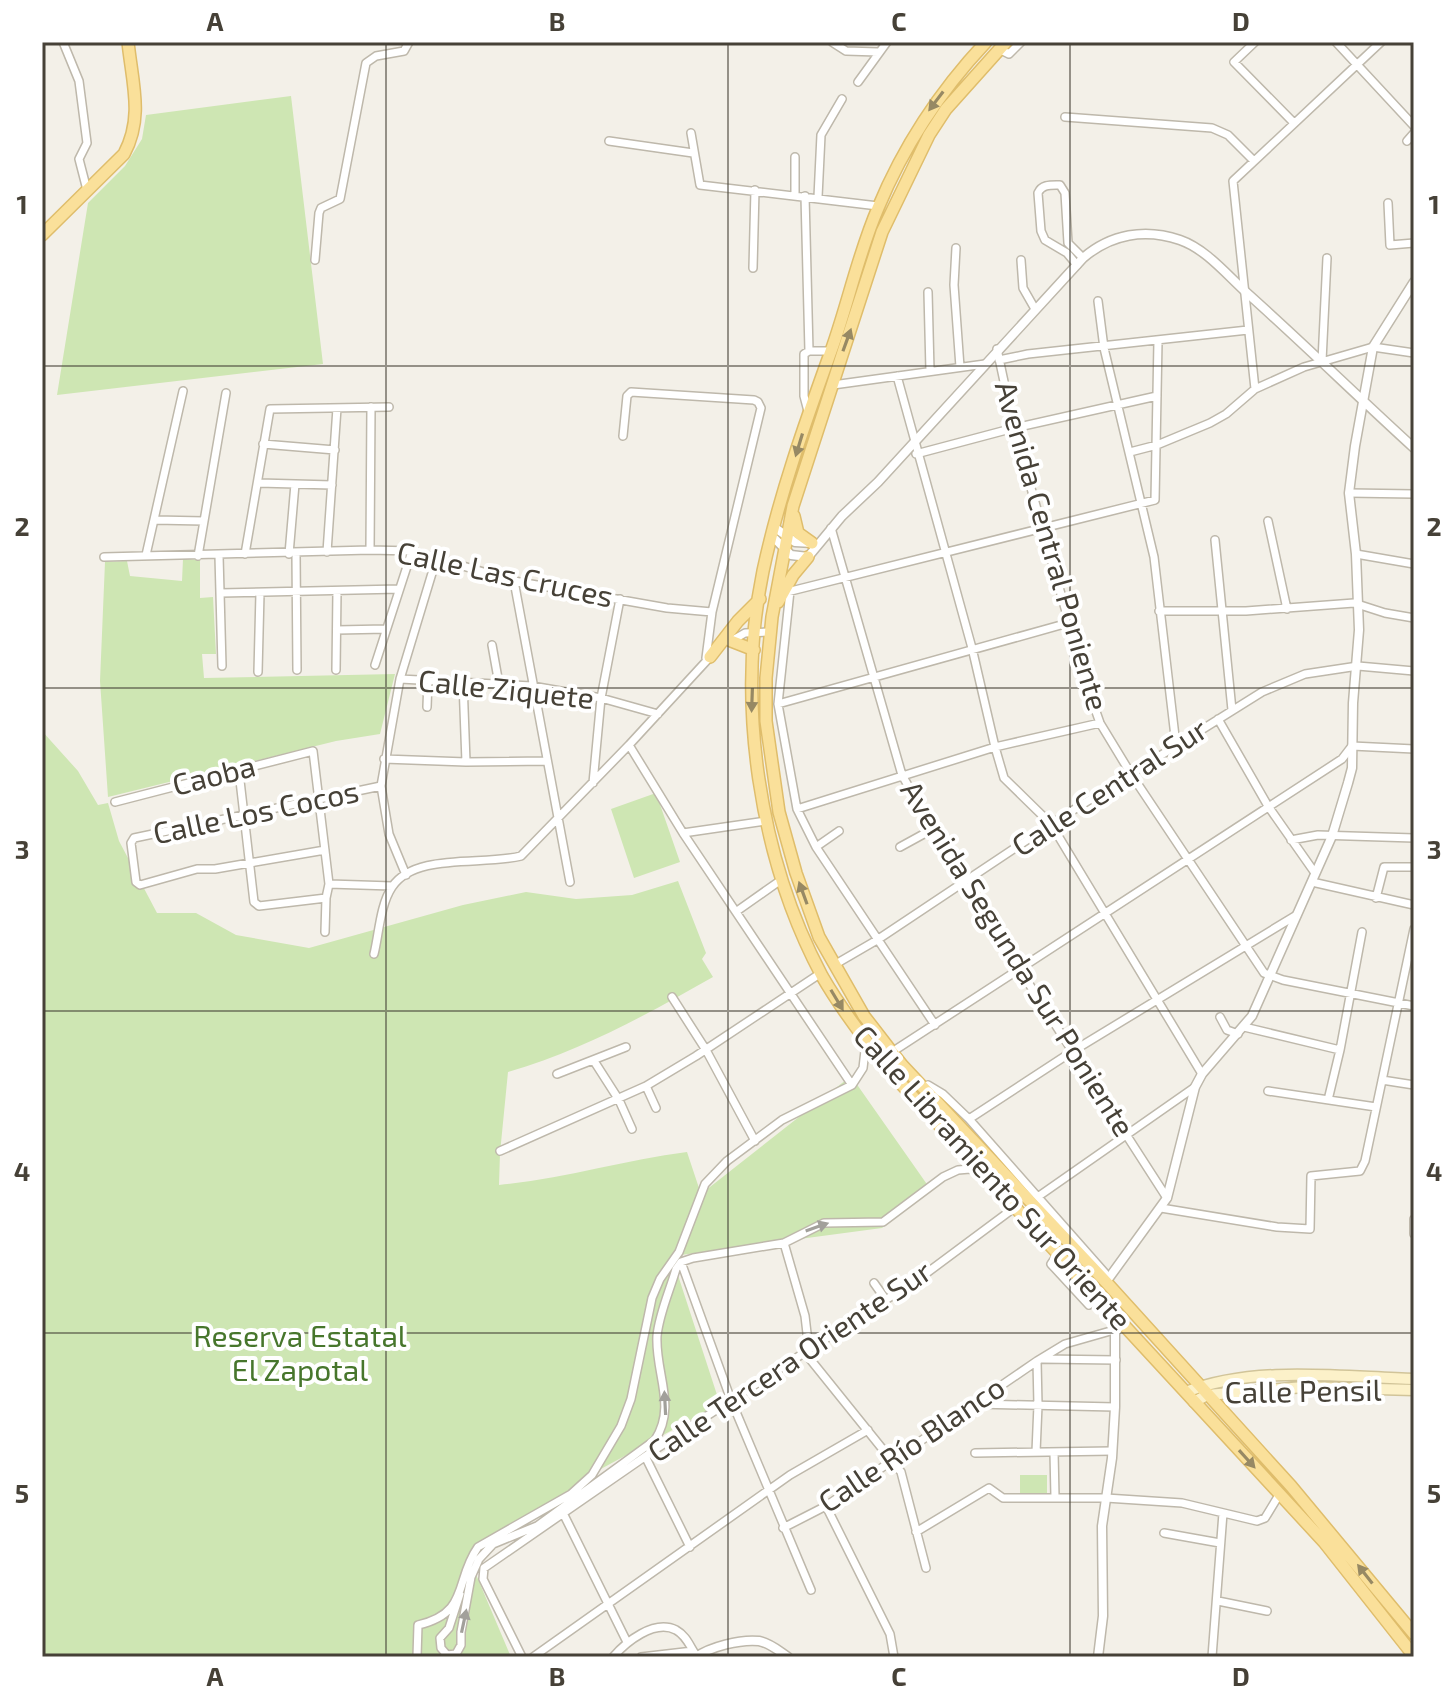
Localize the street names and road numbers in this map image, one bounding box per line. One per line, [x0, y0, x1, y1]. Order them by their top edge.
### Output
street label: Avenida Central Poniente [989, 377, 1117, 714]
street label: Calle Las Cruces [394, 533, 617, 614]
street label: Calle Ziquete [417, 661, 596, 715]
street label: Calle Central Sur [1005, 710, 1213, 863]
street label: Caoba [168, 746, 259, 802]
street label: Calle Los Cocos [149, 772, 362, 850]
street label: Avenida Segunda Sur Poniente [894, 774, 1143, 1142]
street label: Calle Libramiento Sur Oriente [847, 1017, 1140, 1336]
street label: Calle Tercera Oriente Sur [640, 1252, 938, 1469]
street label: Calle Río Blanco [811, 1368, 1011, 1519]
street label: Calle Pensil [1224, 1371, 1382, 1409]

